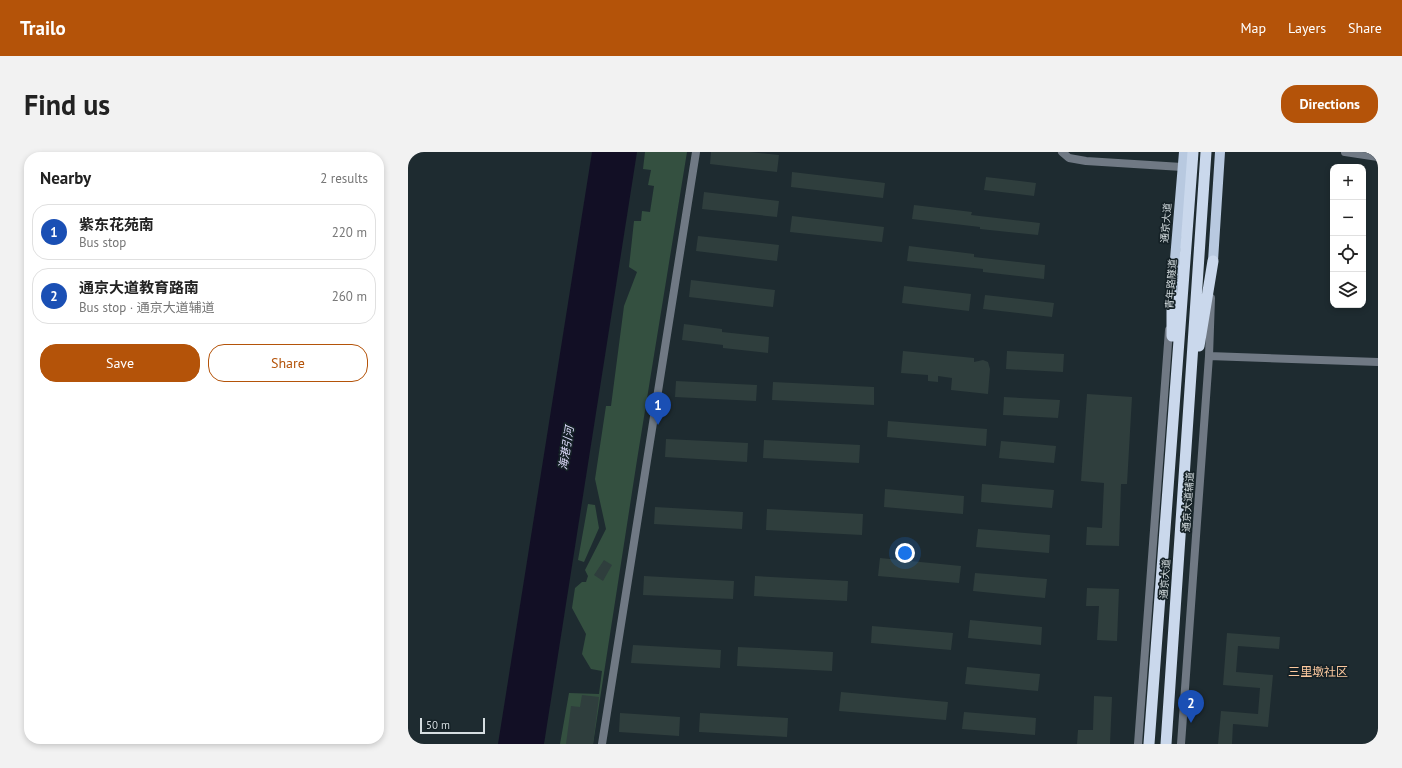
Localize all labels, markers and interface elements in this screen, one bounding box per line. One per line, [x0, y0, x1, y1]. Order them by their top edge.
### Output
text: Trailo [20, 16, 66, 40]
text: Map [1240, 19, 1266, 37]
text: Layers [1288, 19, 1326, 37]
text: Share [1348, 19, 1382, 37]
button: Directions [1281, 85, 1378, 123]
text: Find us [24, 86, 110, 123]
map controls [1330, 164, 1366, 308]
button: + [1330, 164, 1366, 200]
text: Nearby [40, 167, 91, 189]
text: 2 results [320, 170, 368, 187]
button: − [1330, 200, 1366, 236]
street label: 通京大道 [1158, 203, 1174, 243]
text: 紫东花苑南 [79, 215, 154, 234]
text: 1 [50, 224, 58, 241]
text: 220 m [332, 224, 367, 241]
text: Bus stop [79, 234, 126, 251]
button: locate [1330, 236, 1366, 272]
street label: 青年路隧道 [1163, 259, 1179, 309]
button: layers [1330, 272, 1366, 308]
text: 通京大道教育路南 [79, 278, 199, 297]
text: 2 [50, 288, 58, 305]
text: 260 m [332, 288, 367, 305]
text: Bus stop · 通京大道辅道 [79, 299, 215, 316]
button: Save [40, 344, 200, 382]
button: Share [208, 344, 368, 382]
pin: 1 [645, 392, 671, 425]
water label: 海港引河 [556, 423, 577, 471]
street label: 通京大道辅道 [1179, 472, 1197, 532]
your location [895, 543, 915, 563]
street label: 通京大道 [1157, 559, 1173, 599]
district label: 三里墩社区 [1288, 664, 1348, 679]
pin: 2 [1178, 690, 1204, 723]
scale bar [420, 716, 485, 735]
text: 50 m [426, 718, 450, 732]

